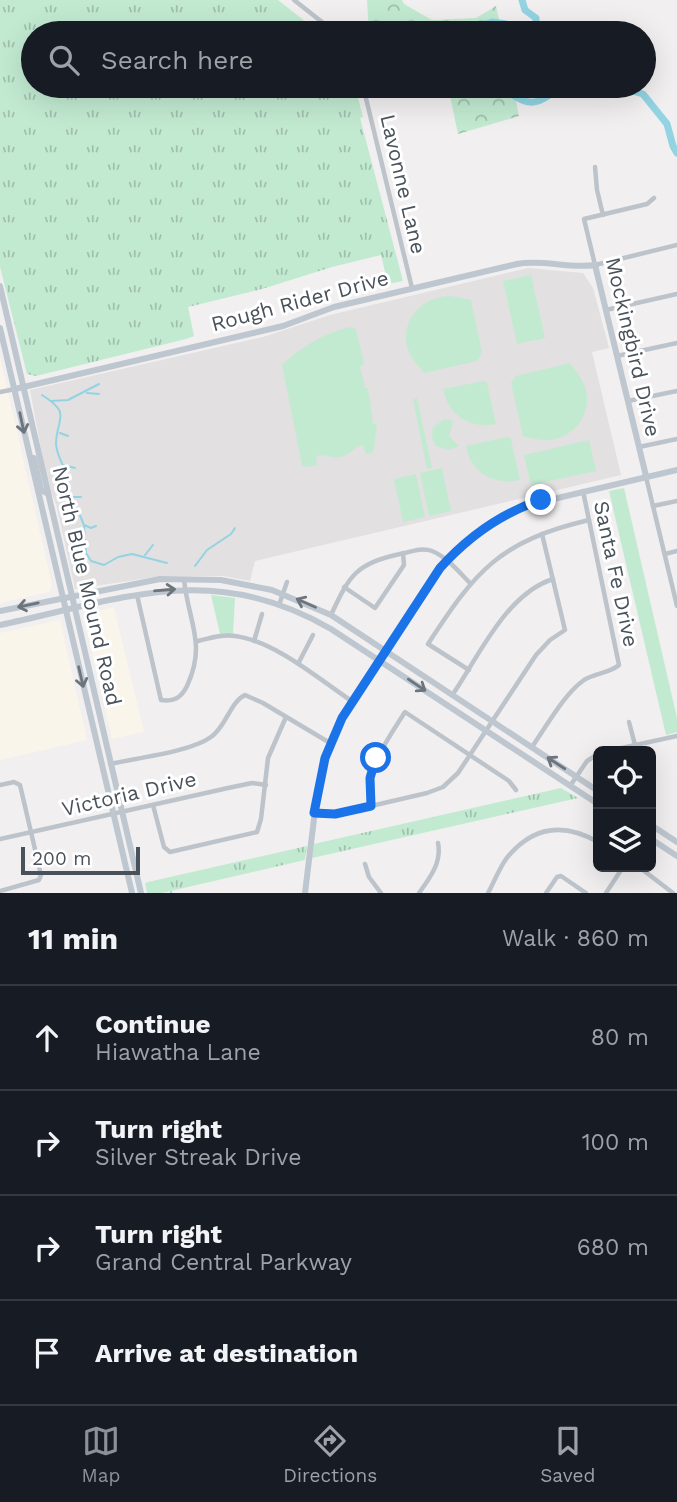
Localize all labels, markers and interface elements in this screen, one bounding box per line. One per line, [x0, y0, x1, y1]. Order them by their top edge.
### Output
search box [21, 21, 656, 98]
icon: search [45, 41, 83, 79]
text: Search here [101, 45, 253, 75]
street label: Lavonne Lane [375, 112, 432, 256]
street label: Mockingbird Drive [601, 255, 666, 439]
street label: Rough Rider Drive [208, 265, 391, 336]
one-way arrow [16, 411, 30, 434]
street label: North Blue Mound Road [48, 464, 127, 708]
route end [525, 484, 556, 515]
street label: Santa Fe Drive [589, 499, 644, 649]
one-way arrow [153, 583, 175, 596]
one-way arrow [296, 596, 318, 609]
one-way arrow [17, 598, 40, 612]
one-way arrow [75, 665, 88, 688]
one-way arrow [407, 678, 426, 692]
route start [360, 742, 391, 773]
map controls [593, 746, 656, 872]
button: locate [593, 746, 656, 809]
one-way arrow [546, 755, 566, 769]
street label: Victoria Drive [59, 766, 199, 821]
button: layers [593, 809, 656, 872]
scale bar [21, 844, 140, 876]
text: 200 m [32, 847, 91, 870]
text: 11 min [28, 921, 118, 956]
text: Walk · 860 m [502, 925, 649, 952]
text: Continue [95, 1009, 211, 1039]
icon: ahead [28, 1019, 66, 1057]
text: 80 m [591, 1024, 649, 1051]
text: Hiawatha Lane [95, 1039, 261, 1066]
text: Turn right [95, 1114, 222, 1144]
icon: right [28, 1124, 66, 1162]
text: 100 m [582, 1129, 649, 1156]
text: Silver Streak Drive [95, 1144, 302, 1171]
text: Turn right [95, 1219, 222, 1249]
icon: right [28, 1229, 66, 1267]
text: 680 m [577, 1234, 649, 1261]
text: Grand Central Parkway [95, 1249, 352, 1276]
icon: arrive [28, 1334, 66, 1372]
text: Arrive at destination [95, 1338, 358, 1368]
tab: Map [82, 1422, 120, 1487]
tab: Directions [283, 1422, 377, 1487]
tab: Saved [540, 1422, 595, 1487]

